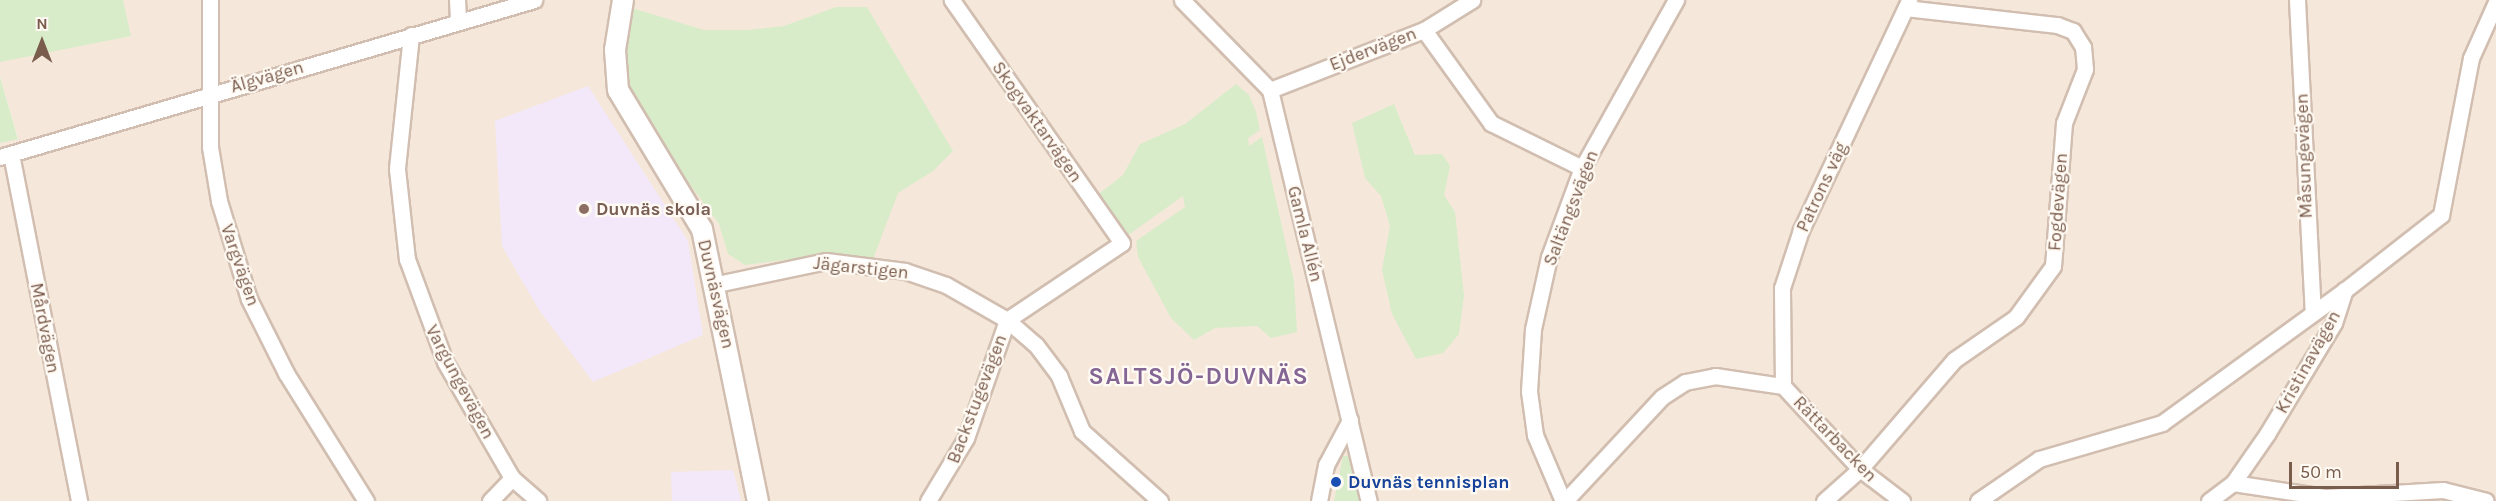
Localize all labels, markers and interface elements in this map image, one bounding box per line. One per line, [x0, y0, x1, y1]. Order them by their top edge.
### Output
north arrow [12, 12, 72, 72]
text: N [36, 14, 48, 33]
street label: Ejdervägen [1326, 23, 1420, 75]
street label: Älgvägen [228, 56, 306, 98]
street label: Skogvaktarvägen [987, 57, 1087, 187]
street label: Måsungevägen [2291, 93, 2317, 219]
street label: Patrons väg [1792, 139, 1852, 235]
street label: Saltängsvägen [1539, 147, 1603, 269]
street label: Fogdevägen [2044, 152, 2072, 252]
street label: Gamla Allén [1283, 184, 1327, 284]
place label: Duvnäs skola [596, 198, 711, 220]
marker: Duvnäs skola [577, 202, 591, 216]
street label: Vargvägen [216, 221, 264, 309]
street label: Duvnäsvägen [693, 237, 739, 351]
street label: Jägarstigen [812, 252, 910, 284]
street label: Mårdvägen [26, 281, 64, 375]
street label: Kristinavägen [2271, 307, 2345, 417]
street label: Vargungevägen [421, 321, 499, 443]
street label: Backstugevägen [942, 332, 1012, 466]
district label: SALTSJÖ-DUVNÄS [1089, 363, 1309, 391]
street label: Rättarbacken [1789, 392, 1881, 486]
scale bar [2292, 450, 2402, 488]
text: 50 m [2300, 461, 2342, 483]
place label: Duvnäs tennisplan [1348, 471, 1509, 493]
marker: Duvnäs tennisplan [1329, 475, 1343, 489]

